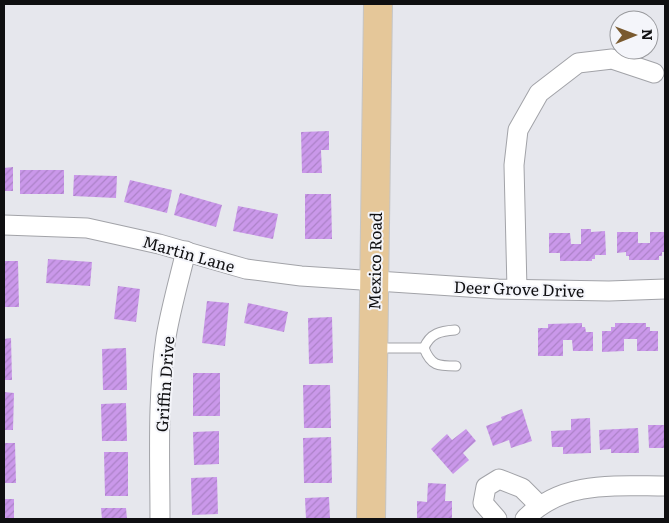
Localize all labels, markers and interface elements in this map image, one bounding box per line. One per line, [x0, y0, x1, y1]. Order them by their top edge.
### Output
north arrow [609, 10, 659, 60]
text: N [638, 29, 658, 41]
street label: Mexico Road [361, 212, 387, 310]
street label: Martin Lane [140, 228, 238, 278]
street label: Deer Grove Drive [453, 274, 585, 302]
street label: Griffin Drive [149, 335, 179, 433]

